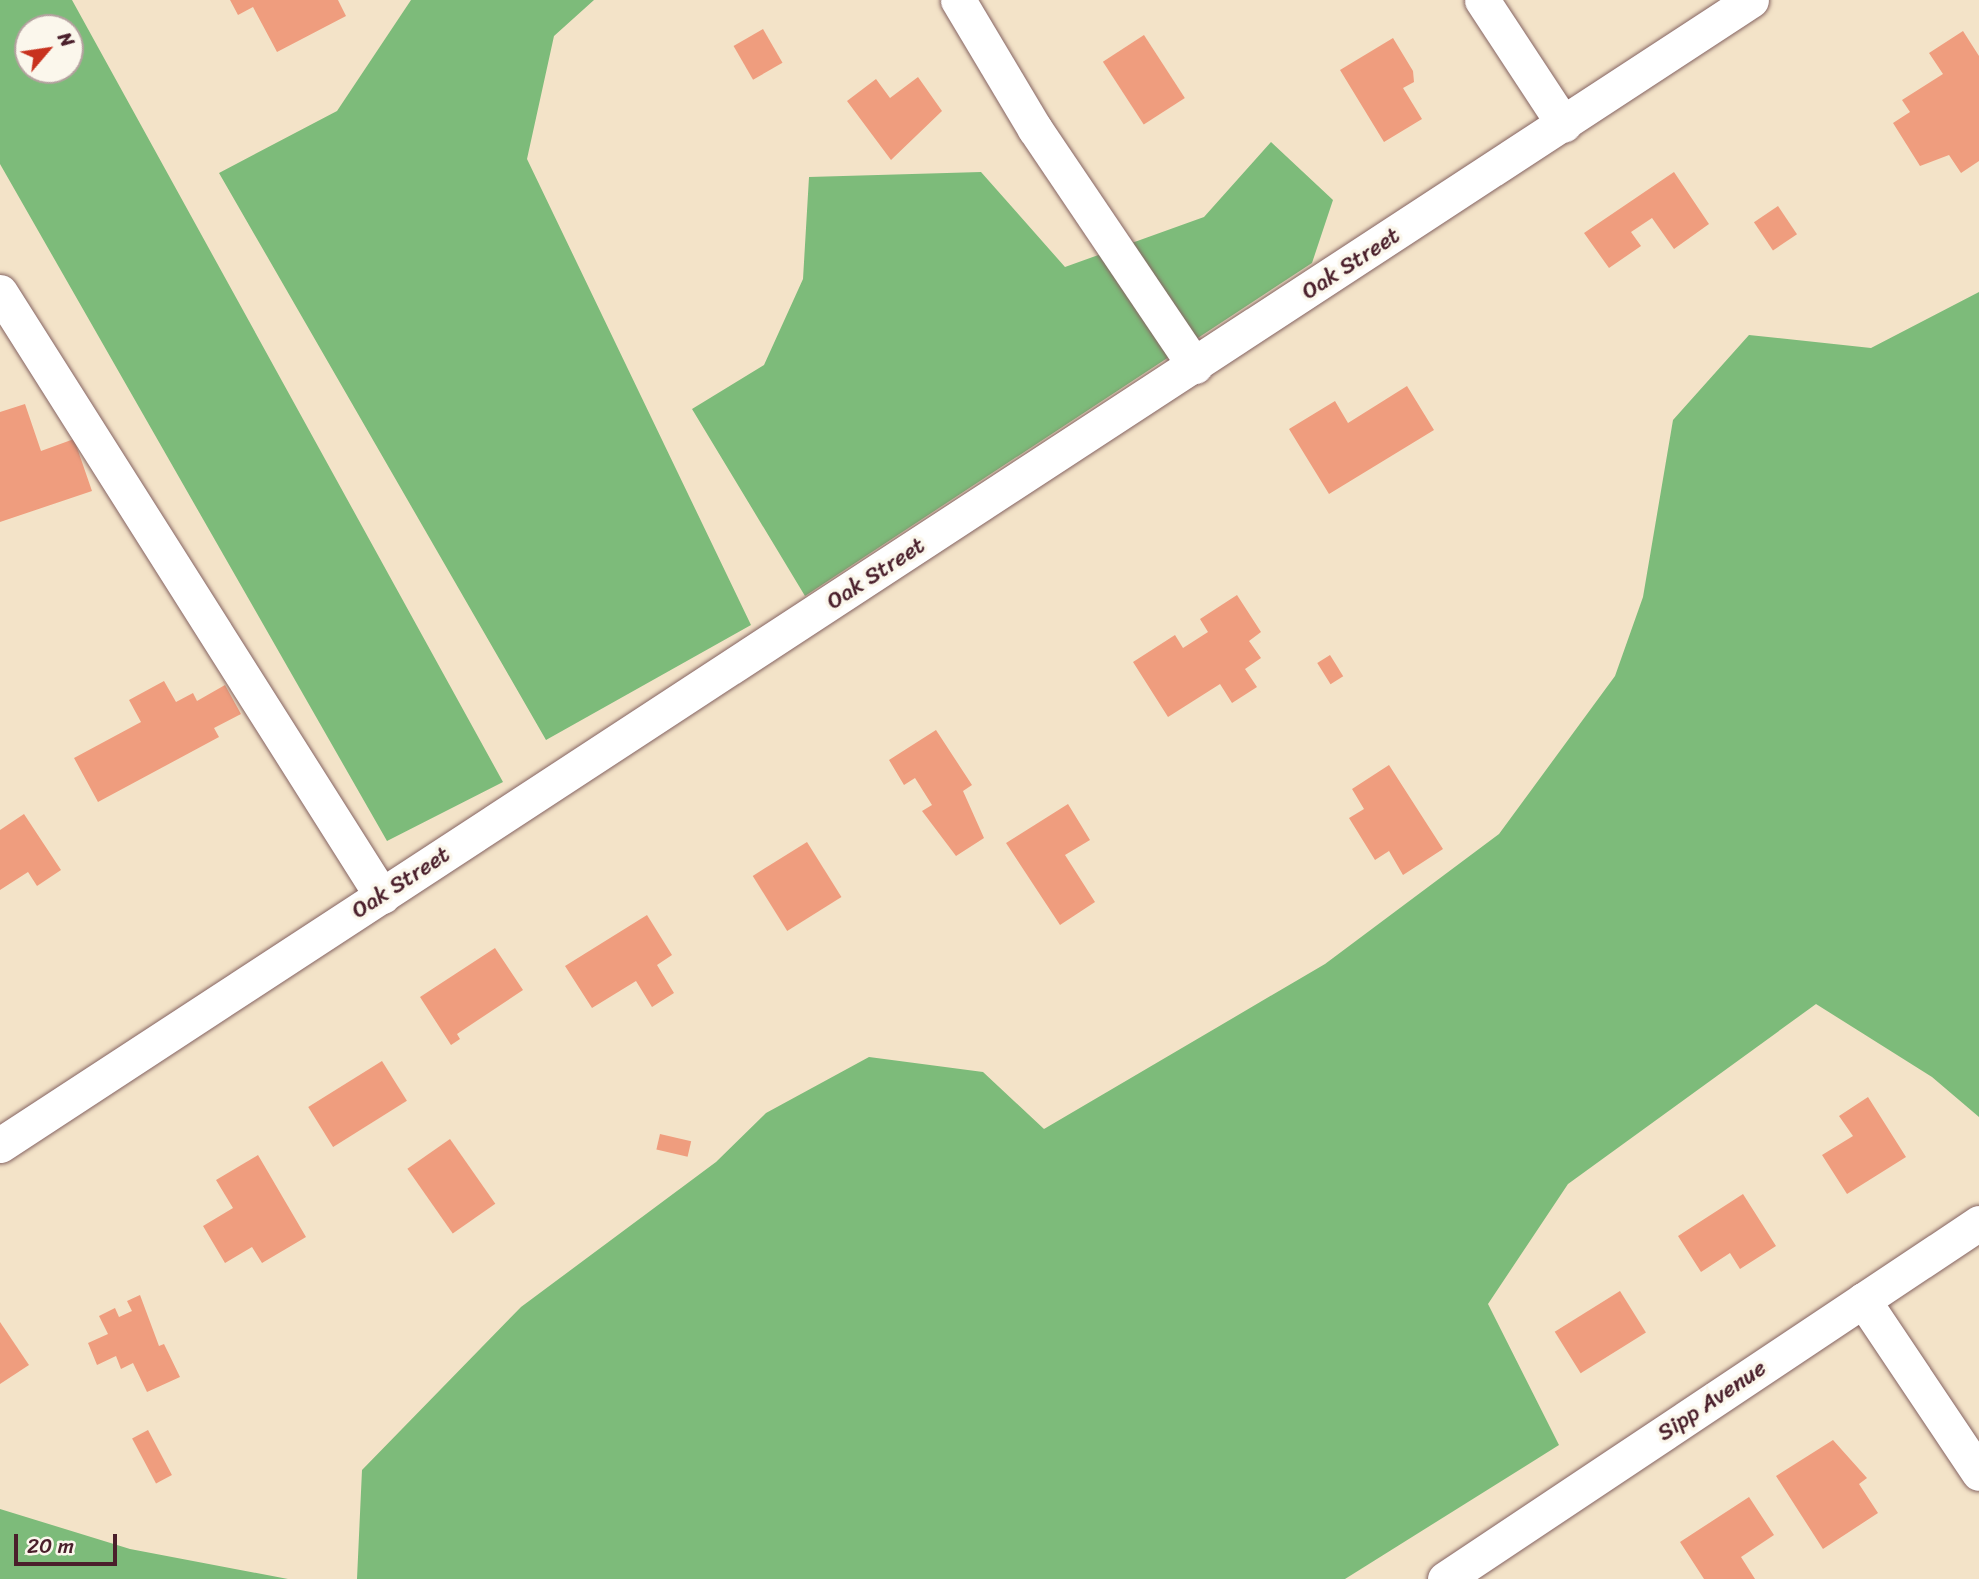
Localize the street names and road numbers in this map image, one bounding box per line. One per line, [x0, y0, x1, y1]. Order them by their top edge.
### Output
street label: Oak Street [1297, 222, 1405, 306]
street label: Oak Street [822, 532, 930, 616]
street label: Oak Street [347, 841, 455, 925]
street label: Sipp Avenue [1653, 1355, 1771, 1447]

